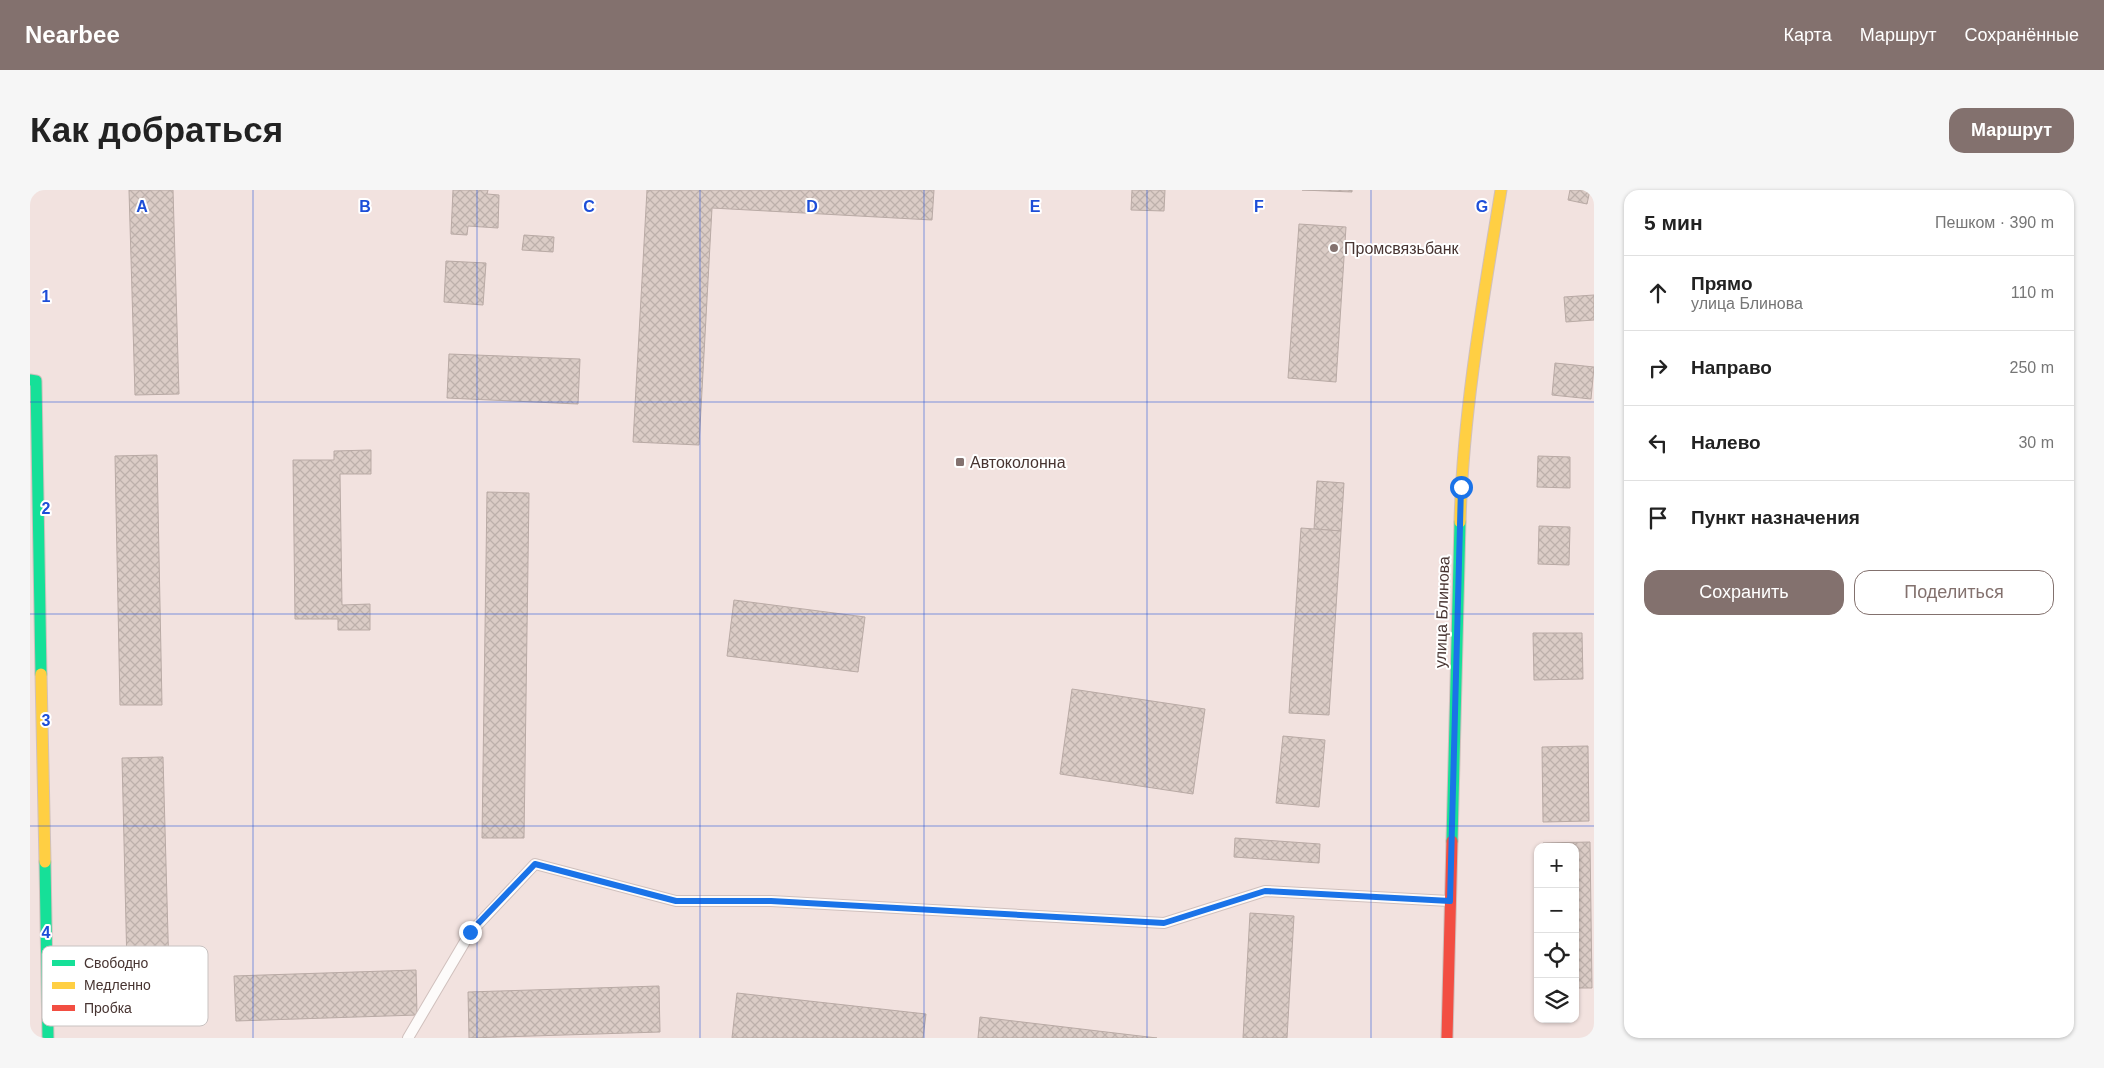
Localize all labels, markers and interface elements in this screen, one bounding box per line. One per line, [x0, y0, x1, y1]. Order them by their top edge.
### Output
text: Nearbee [25, 21, 120, 48]
text: Карта [1784, 25, 1832, 45]
text: Маршрут [1860, 25, 1936, 45]
text: Сохранённые [1964, 25, 2079, 45]
button: Маршрут [1949, 108, 2074, 153]
text: Как добраться [30, 110, 283, 149]
text: A [136, 198, 148, 215]
text: B [359, 198, 371, 215]
text: C [583, 198, 595, 215]
text: D [806, 198, 818, 215]
text: E [1030, 198, 1041, 215]
text: F [1254, 198, 1264, 215]
text: G [1476, 198, 1488, 215]
text: 5 мин [1644, 211, 1703, 234]
text: Пешком · 390 m [1935, 214, 2054, 231]
place label: Промсвязьбанк [1344, 240, 1459, 257]
marker: Промсвязьбанк [1328, 242, 1340, 254]
text: Прямо [1691, 273, 1753, 294]
icon: ahead [1644, 279, 1672, 307]
text: 110 m [2011, 284, 2054, 301]
text: 1 [42, 288, 51, 305]
text: улица Блинова [1691, 295, 1803, 312]
icon: right [1644, 354, 1672, 382]
text: Направо [1691, 357, 1772, 378]
text: 250 m [2010, 359, 2054, 376]
icon: left [1644, 429, 1672, 457]
text: Налево [1691, 432, 1761, 453]
text: 30 m [2018, 434, 2054, 451]
place label: Автоколонна [970, 454, 1066, 471]
marker: Автоколонна [954, 456, 966, 468]
route start [1450, 476, 1473, 499]
text: 2 [42, 500, 51, 517]
icon: arrive [1644, 504, 1672, 532]
text: Пункт назначения [1691, 507, 1860, 528]
street label: улица Блинова [1432, 556, 1452, 668]
button: Сохранить [1644, 570, 1844, 615]
button: Поделиться [1854, 570, 2054, 615]
text: 3 [42, 712, 51, 729]
map controls [1534, 843, 1579, 1023]
button: + [1534, 843, 1579, 888]
button: − [1534, 888, 1579, 933]
route end [459, 921, 482, 944]
text: 4 [42, 924, 51, 941]
button: locate [1534, 933, 1579, 978]
legend [42, 946, 208, 1026]
text: Свободно [84, 955, 149, 971]
text: Медленно [84, 977, 151, 993]
button: layers [1534, 978, 1579, 1023]
text: Пробка [84, 1000, 132, 1016]

